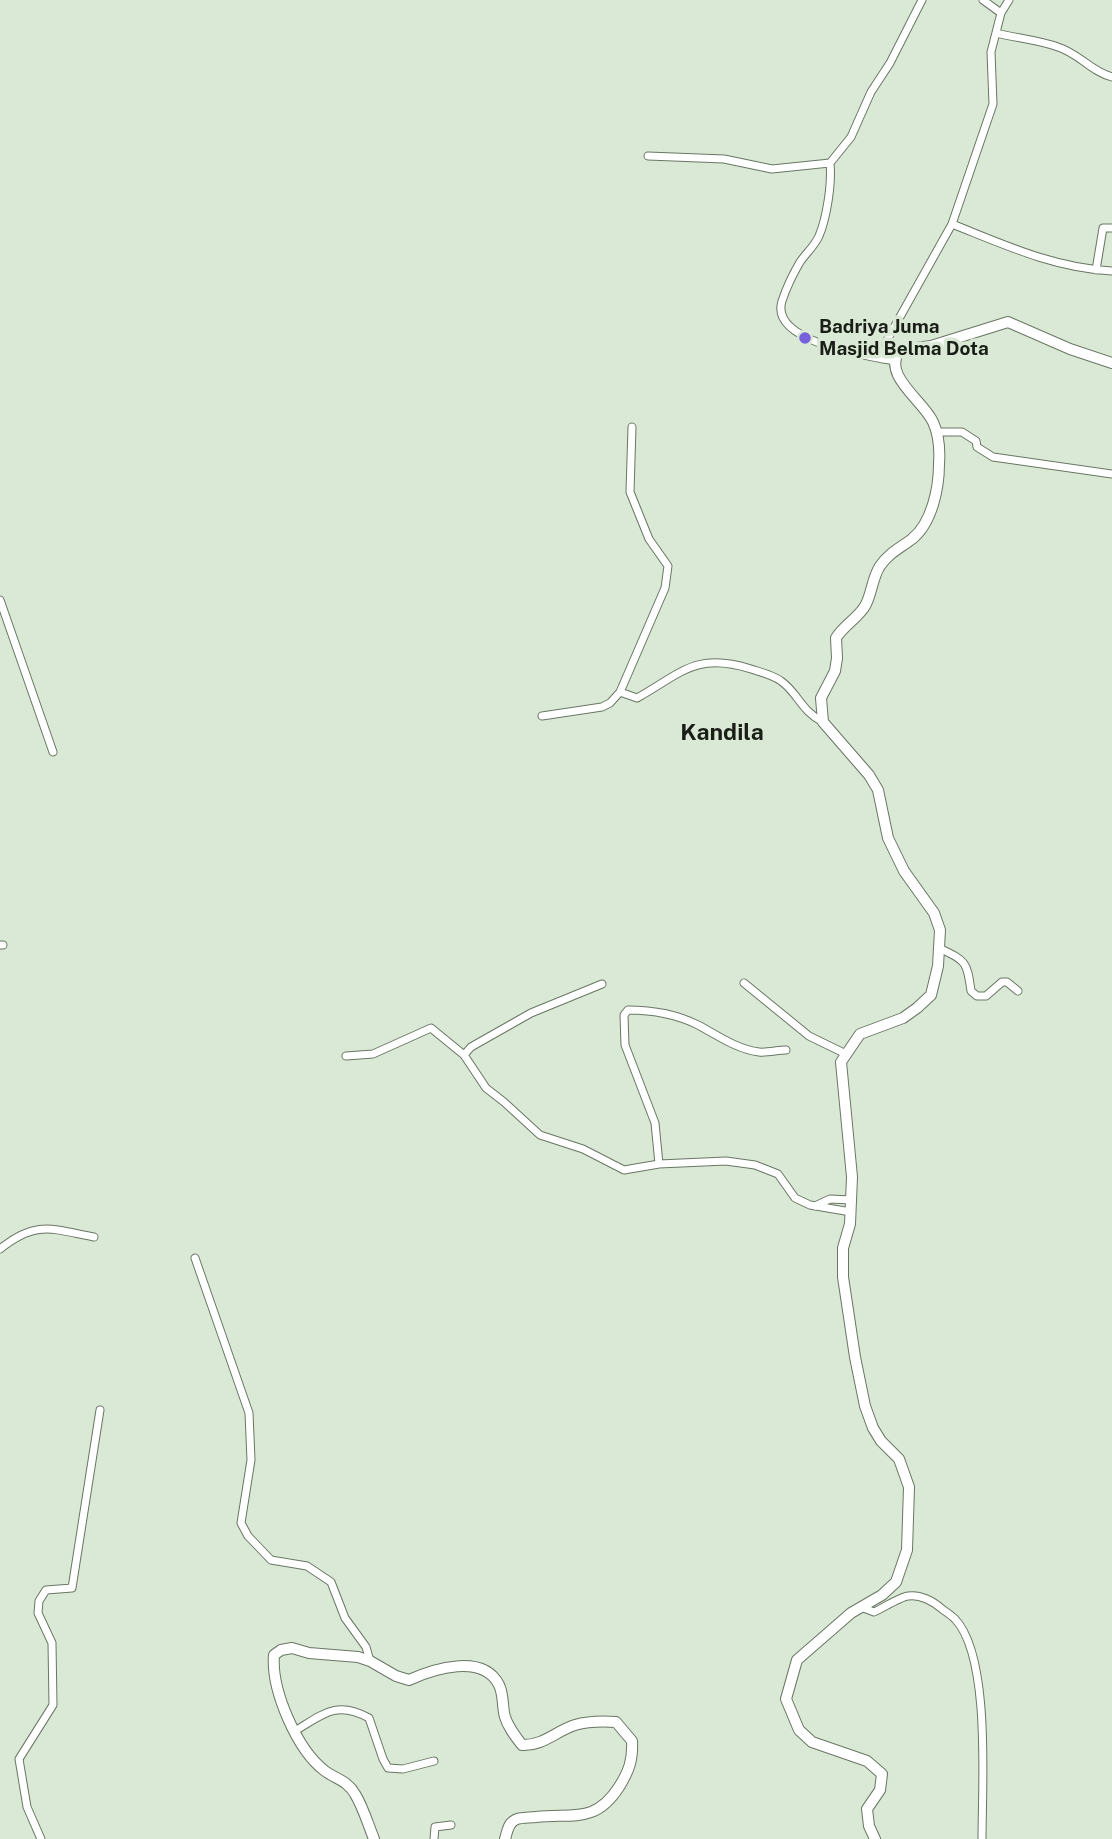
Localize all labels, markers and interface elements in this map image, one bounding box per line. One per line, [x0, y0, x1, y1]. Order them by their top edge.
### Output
place label: Badriya Juma Masjid Belma Dota [819, 316, 989, 360]
marker: Badriya Juma Masjid Belma Dota [797, 330, 813, 346]
district label: Kandila [680, 719, 764, 747]

